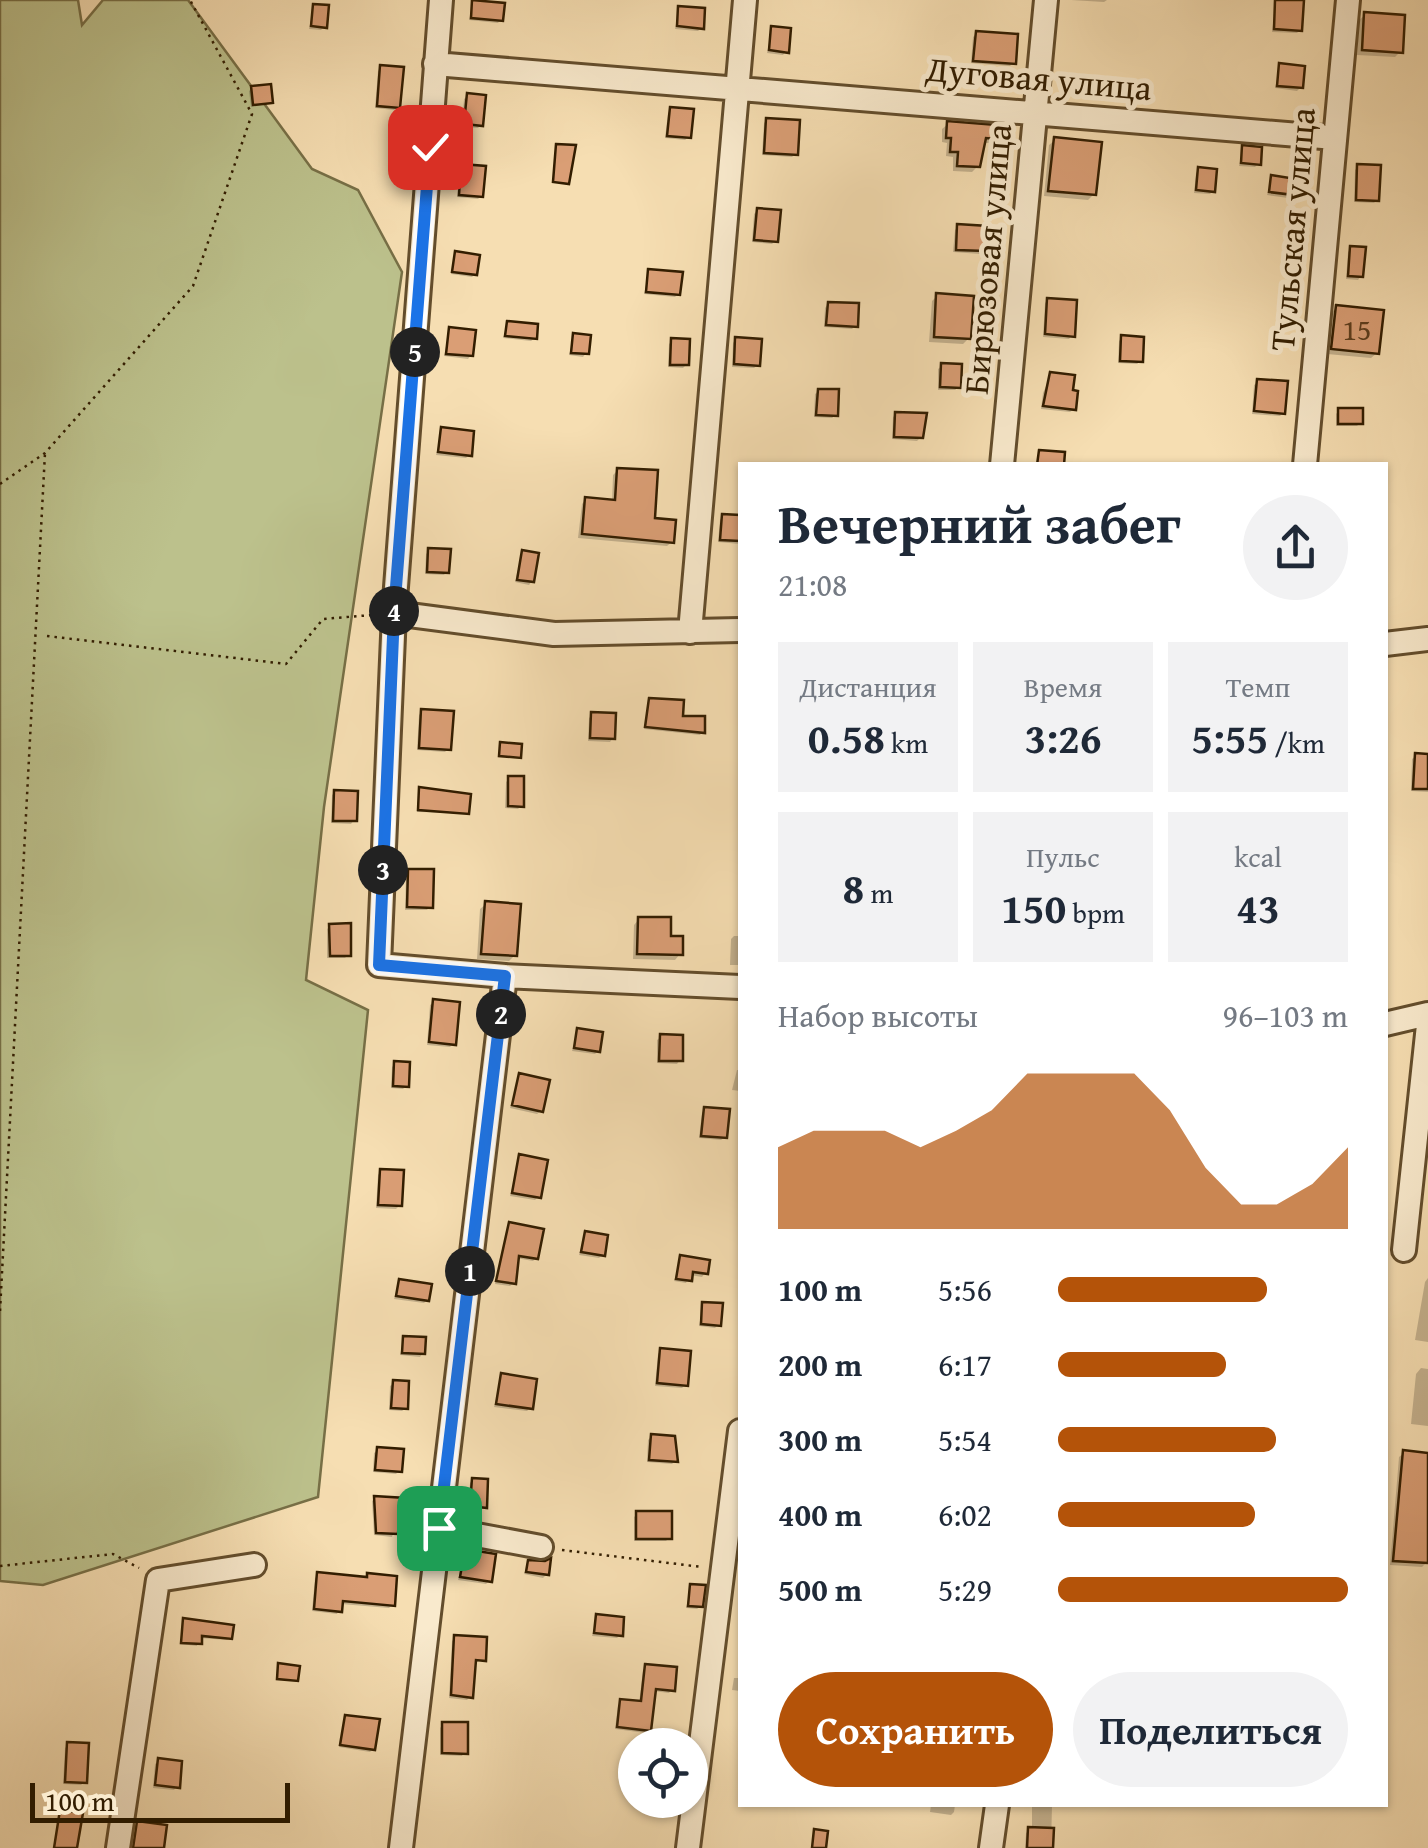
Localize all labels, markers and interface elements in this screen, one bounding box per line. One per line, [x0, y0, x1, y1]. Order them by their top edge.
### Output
street label: Дуговая улица [923, 43, 1154, 113]
pin [388, 105, 473, 190]
street label: Тульская улица [1256, 105, 1328, 353]
icon: check [403, 120, 458, 175]
street label: Бирюзовая улица [950, 121, 1024, 396]
house number: 15 [1343, 307, 1371, 351]
pin: 5 [390, 327, 440, 377]
text: 5 [408, 331, 422, 372]
text: Вечерний забег [778, 483, 1181, 563]
button: share [1243, 495, 1348, 600]
text: 21:08 [778, 561, 847, 608]
pin: 4 [369, 586, 419, 636]
text: 4 [387, 590, 401, 631]
text: Дистанция [800, 666, 936, 707]
text: Время [1024, 666, 1102, 707]
text: Темп [1226, 666, 1290, 707]
text: 0.58 [808, 707, 885, 768]
text: 3:26 [1024, 707, 1102, 768]
text: 5:55 [1191, 707, 1268, 768]
text: km [885, 722, 928, 763]
text: /km [1268, 722, 1325, 763]
text: Пульс [1026, 836, 1100, 877]
text: kcal [1234, 836, 1282, 877]
pin: 3 [358, 845, 408, 895]
text: 3 [376, 849, 390, 890]
text: 8 [843, 857, 864, 918]
text: m [864, 872, 893, 913]
text: 150 [1001, 877, 1066, 938]
text: 43 [1236, 877, 1280, 938]
text: bpm [1066, 892, 1125, 933]
pin: 2 [476, 989, 526, 1039]
text: Набор высоты [778, 992, 978, 1039]
text: 96–103 m [1223, 992, 1348, 1039]
text: 2 [494, 993, 508, 1034]
pin: 1 [445, 1246, 495, 1296]
text: 1 [463, 1250, 477, 1291]
text: 100 m [778, 1266, 862, 1313]
text: 5:56 [938, 1266, 992, 1313]
text: 200 m [778, 1341, 862, 1388]
text: 6:17 [938, 1341, 992, 1388]
text: 300 m [778, 1416, 862, 1463]
text: 5:54 [938, 1416, 992, 1463]
pin [397, 1486, 482, 1571]
text: 400 m [778, 1491, 862, 1538]
text: 6:02 [938, 1491, 992, 1538]
icon: arrive [412, 1501, 467, 1556]
text: 500 m [778, 1566, 862, 1613]
text: 5:29 [938, 1566, 992, 1613]
button: Сохранить [778, 1672, 1053, 1787]
button: Поделиться [1073, 1672, 1348, 1787]
map controls [618, 1728, 708, 1818]
button: locate [618, 1728, 708, 1818]
scale bar [30, 1778, 290, 1822]
text: 100 m [45, 1780, 114, 1821]

